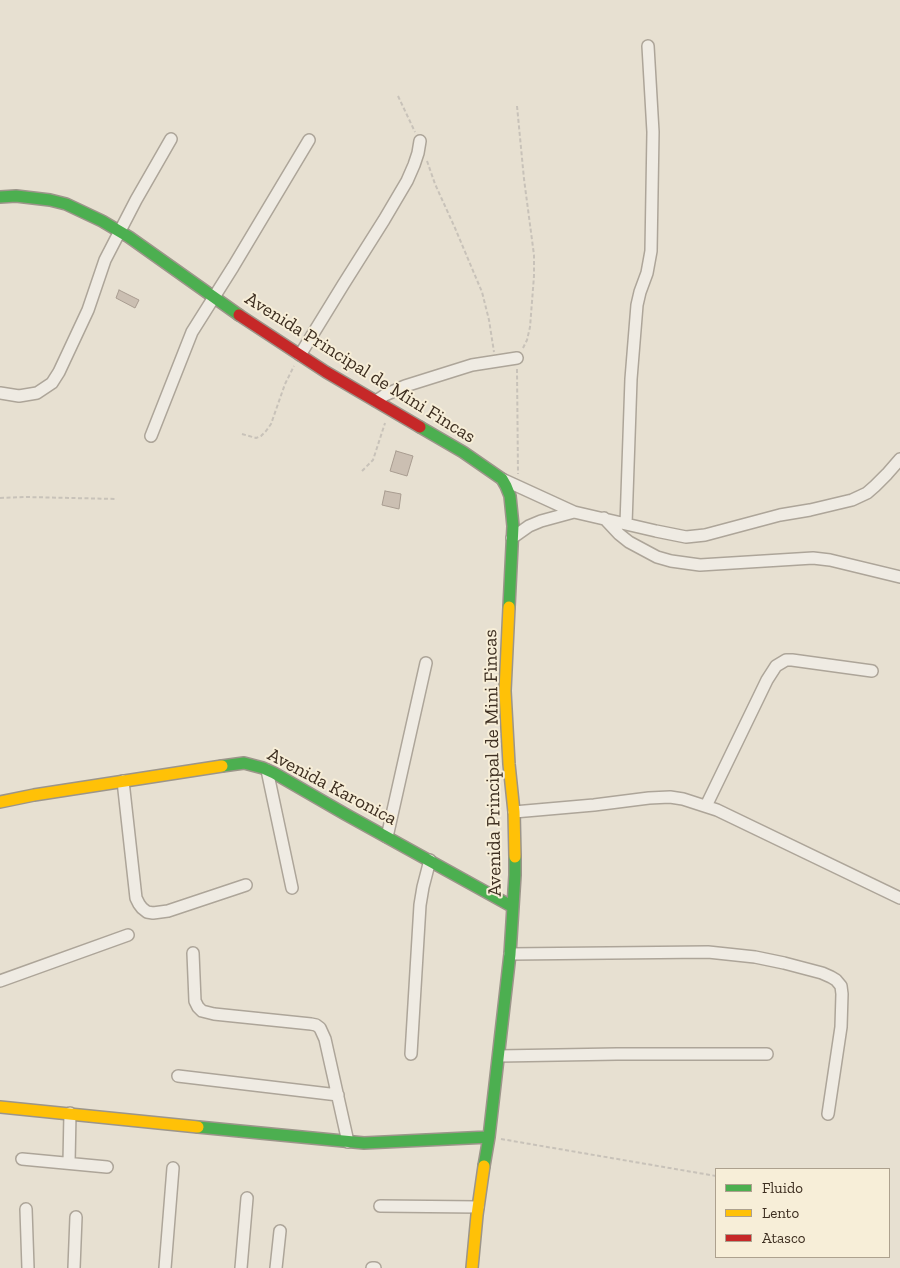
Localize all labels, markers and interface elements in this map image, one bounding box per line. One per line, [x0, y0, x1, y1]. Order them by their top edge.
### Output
street label: Avenida Principal de Mini Fincas [241, 287, 479, 449]
street label: Avenida Principal de Mini Fincas [479, 629, 507, 897]
street label: Avenida Karonica [263, 743, 401, 831]
legend [715, 1168, 890, 1258]
text: Fluido [762, 1179, 803, 1197]
text: Lento [762, 1204, 799, 1222]
text: Atasco [762, 1229, 806, 1247]

